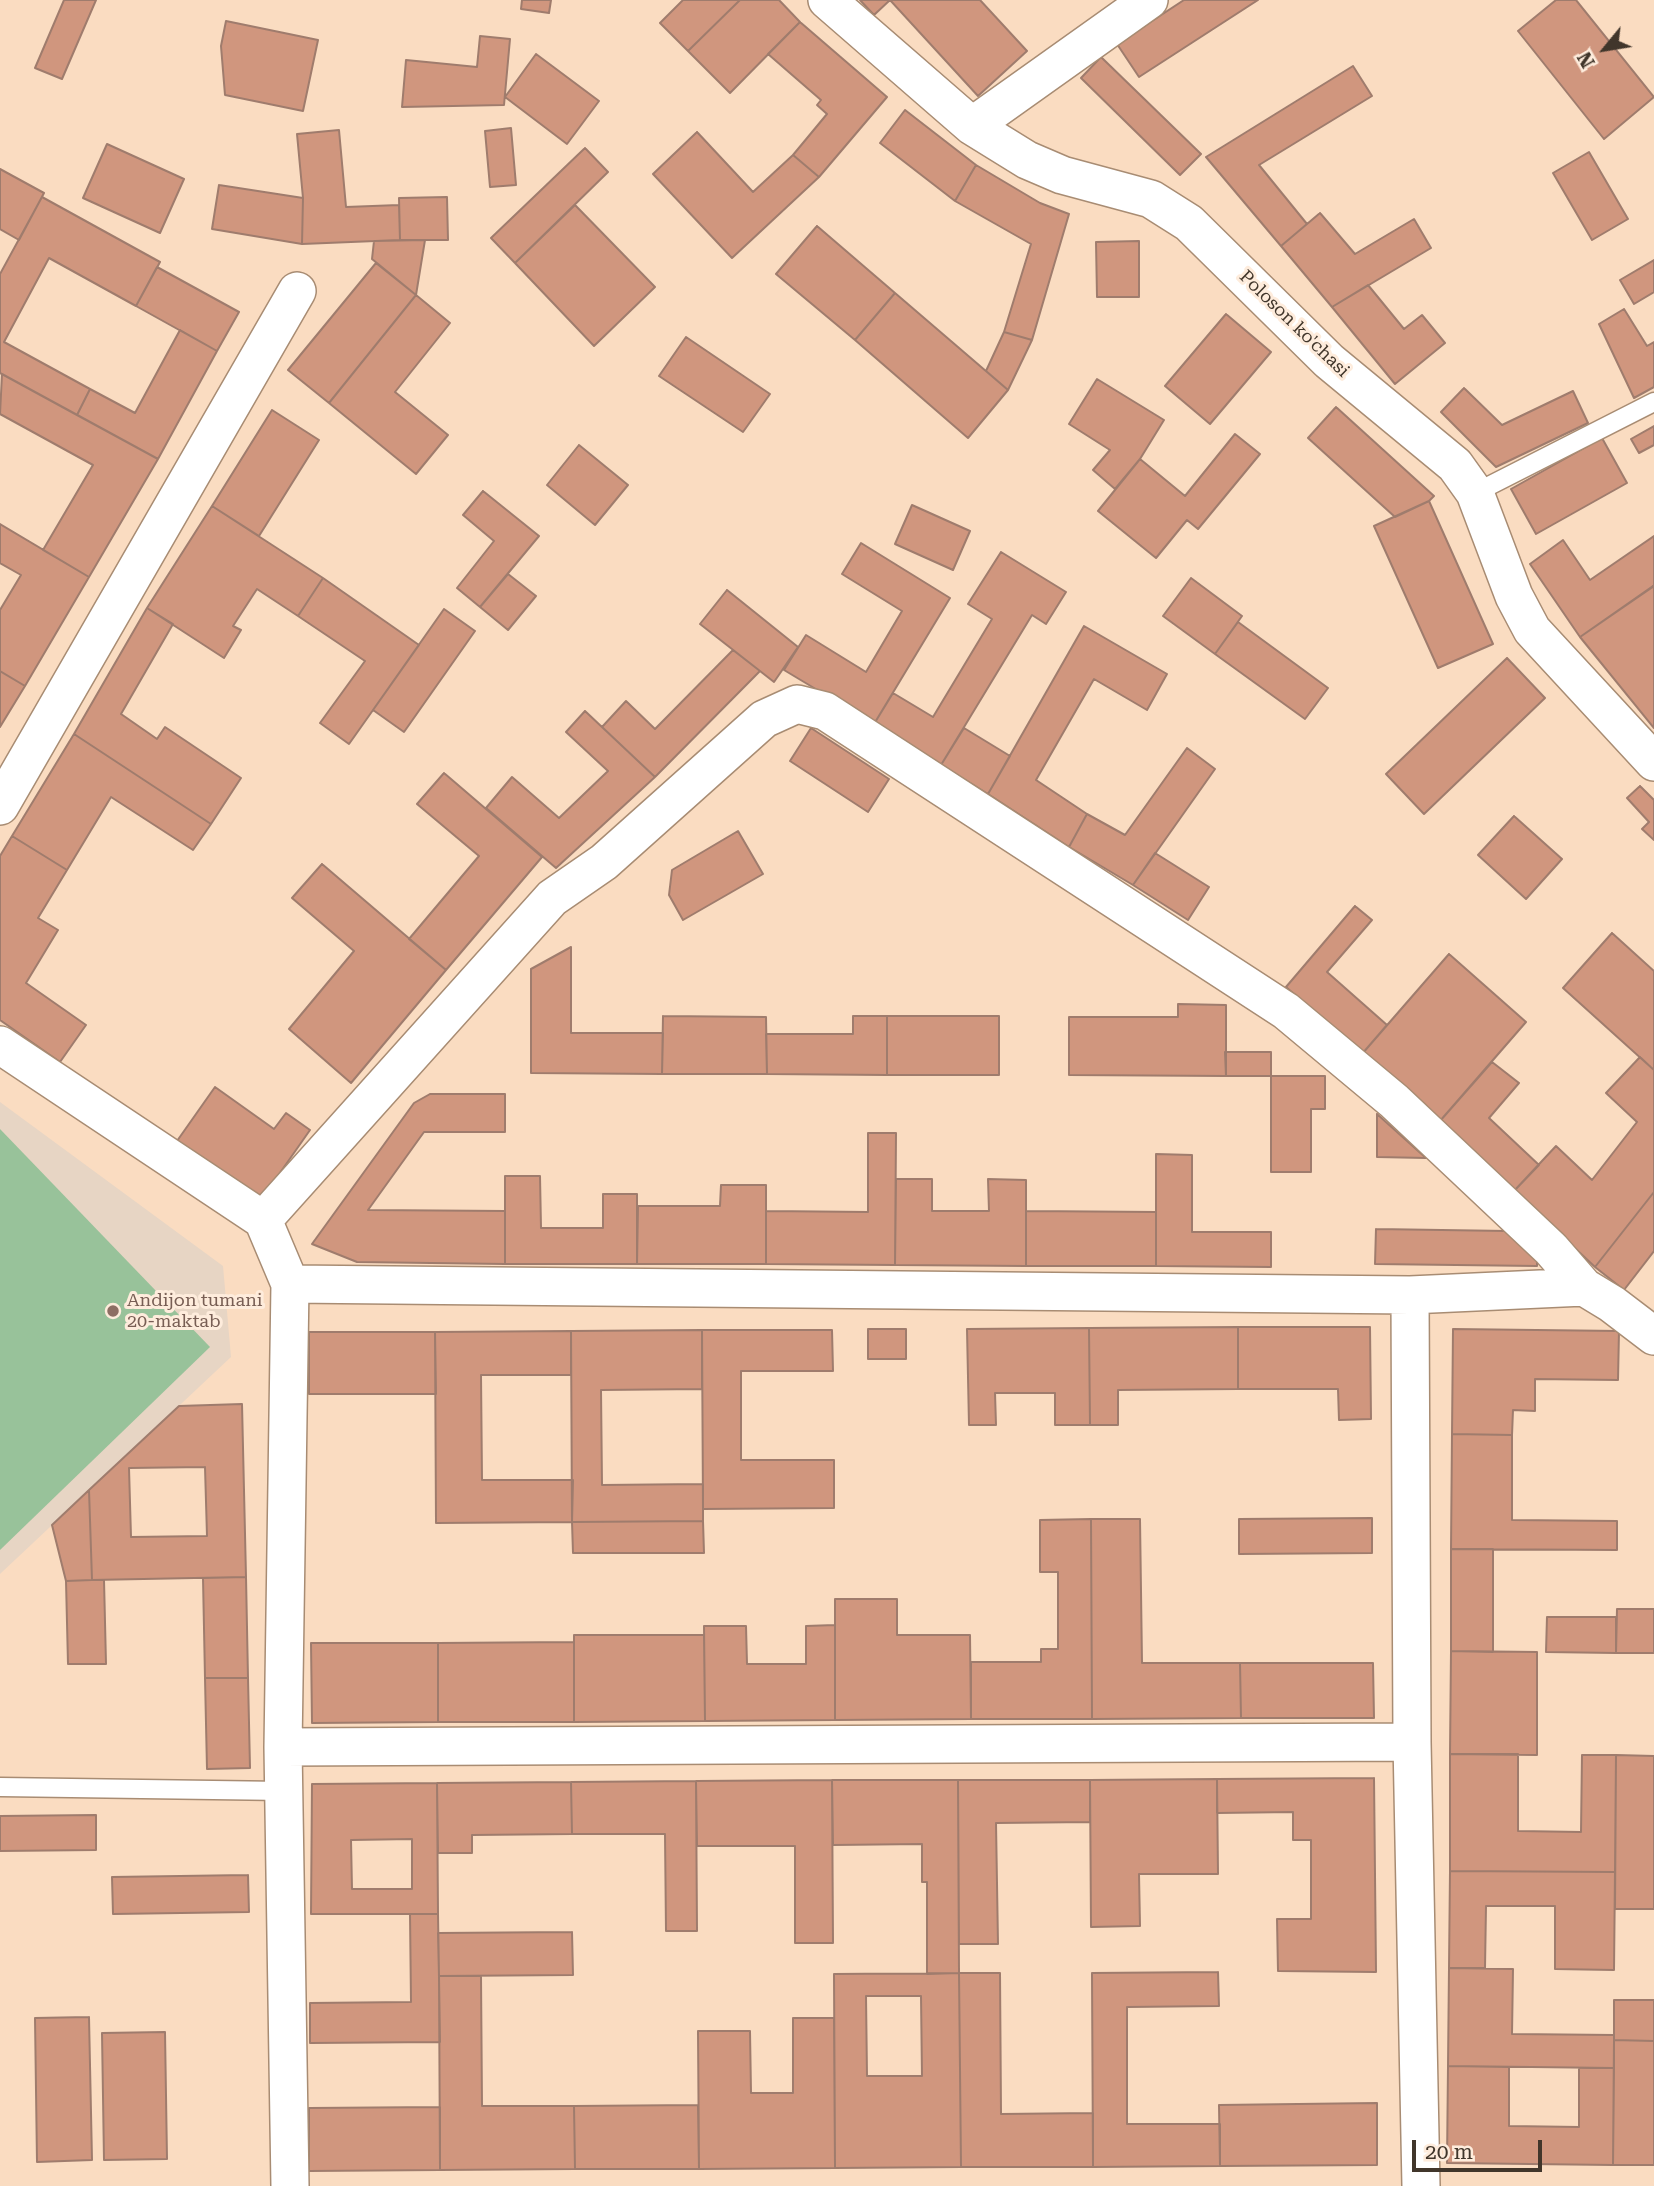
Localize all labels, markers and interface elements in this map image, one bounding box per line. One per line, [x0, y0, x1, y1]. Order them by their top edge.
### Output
north arrow [1570, 14, 1640, 84]
text: N [1573, 48, 1600, 72]
street label: Poloson ko'chasi [1235, 266, 1353, 382]
place label: Andijon tumani 20-maktab [127, 1290, 263, 1332]
marker: Andijon tumani 20-maktab [105, 1303, 121, 1319]
scale bar [1416, 2126, 1546, 2170]
text: 20 m [1425, 2140, 1473, 2164]

